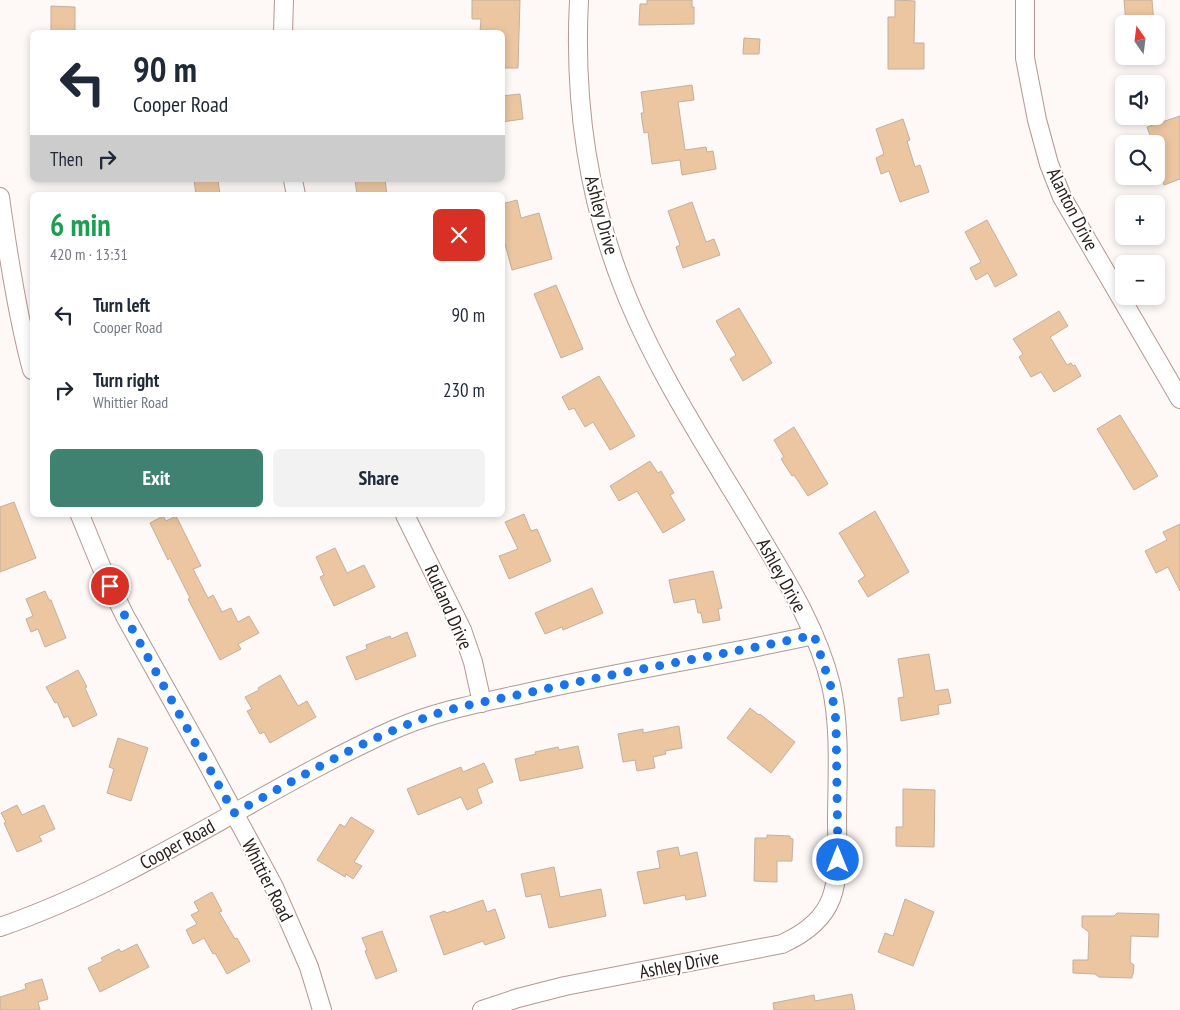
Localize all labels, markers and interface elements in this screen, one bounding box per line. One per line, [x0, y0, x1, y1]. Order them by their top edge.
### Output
north arrow [1115, 15, 1165, 65]
map controls [1115, 15, 1165, 305]
text: 90 m [133, 46, 197, 92]
icon: left [50, 50, 115, 115]
button: sound [1115, 75, 1165, 125]
text: Cooper Road [133, 90, 228, 118]
button: search [1115, 135, 1165, 185]
icon: right [93, 145, 121, 173]
text: Then [50, 147, 83, 171]
street label: Alanton Drive [1042, 164, 1104, 254]
street label: Ashley Drive [580, 173, 624, 257]
button: + [1115, 195, 1165, 245]
text: 6 min [50, 205, 111, 244]
button: close [433, 209, 485, 261]
text: 420 m · 13:31 [50, 244, 128, 264]
button: − [1115, 255, 1165, 305]
text: Turn left [93, 293, 150, 317]
icon: left [50, 301, 78, 329]
text: 90 m [452, 303, 485, 327]
text: Cooper Road [93, 317, 162, 337]
text: Turn right [93, 368, 159, 392]
icon: right [50, 376, 78, 404]
text: 230 m [443, 378, 485, 402]
text: Whittier Road [93, 392, 168, 412]
button: Exit [50, 449, 263, 507]
button: Share [273, 449, 485, 507]
street label: Ashley Drive [752, 534, 812, 616]
street label: Rutland Drive [420, 561, 478, 653]
pin [89, 565, 131, 607]
icon: arrive [96, 572, 124, 600]
street label: Cooper Road [135, 814, 219, 874]
position arrow [811, 833, 863, 885]
street label: Whittier Road [237, 835, 299, 925]
street label: Ashley Drive [637, 944, 721, 983]

